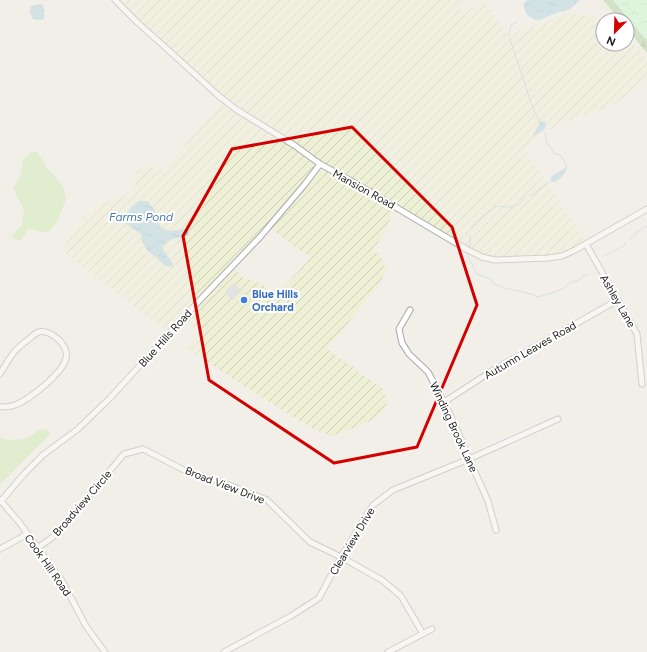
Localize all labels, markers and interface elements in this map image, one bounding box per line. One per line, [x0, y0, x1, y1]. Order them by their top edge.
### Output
north arrow [595, 12, 635, 52]
text: N [605, 33, 618, 48]
street label: Mansion Road [330, 167, 397, 212]
water label: Farms Pond [109, 210, 174, 224]
street label: Ashley Lane [597, 272, 638, 330]
place label: Blue Hills Orchard [252, 288, 298, 314]
marker: Blue Hills Orchard [239, 295, 249, 305]
street label: Blue Hills Road [136, 307, 195, 370]
street label: Autumn Leaves Road [482, 319, 579, 382]
street label: Winding Brook Lane [427, 380, 480, 475]
street label: Broad View Drive [183, 464, 267, 507]
street label: Broadview Circle [50, 468, 114, 539]
street label: Clearview Drive [327, 505, 378, 577]
street label: Cook Hill Road [21, 532, 74, 599]

